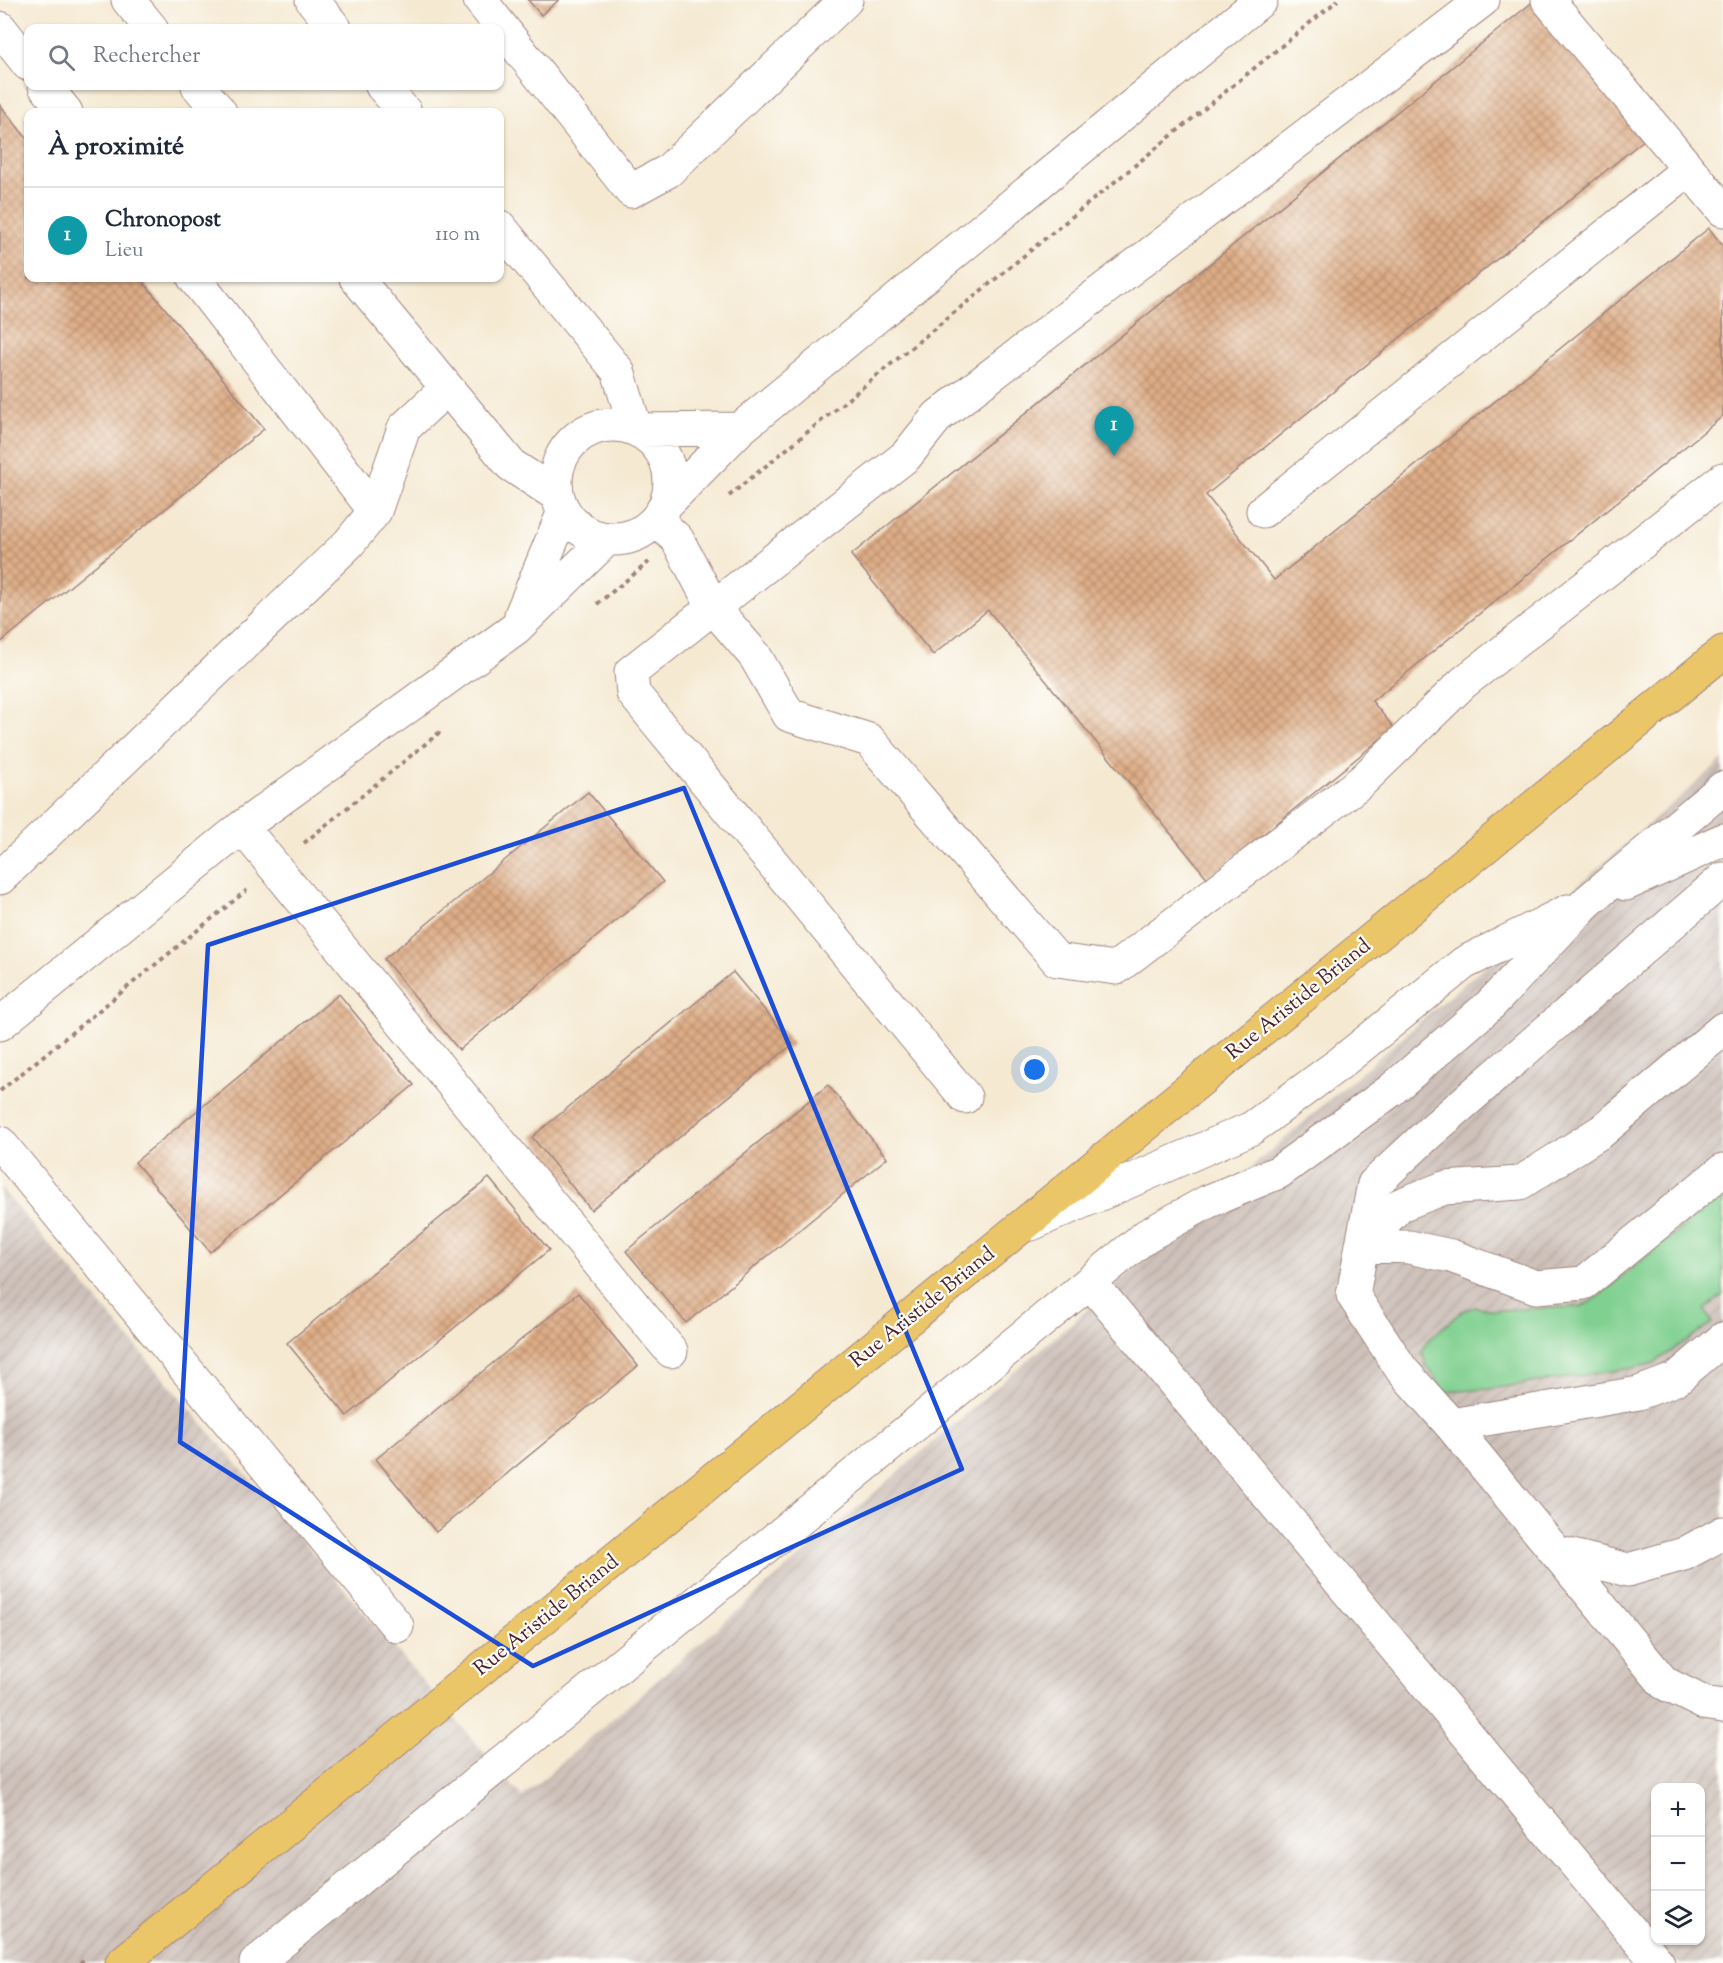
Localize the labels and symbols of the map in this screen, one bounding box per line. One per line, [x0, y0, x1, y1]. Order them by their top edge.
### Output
pin: 1 [1094, 406, 1134, 456]
street label: Rue Aristide Briand [1220, 932, 1378, 1068]
your location [1020, 1055, 1049, 1084]
street label: Rue Aristide Briand [844, 1240, 1002, 1376]
street label: Rue Aristide Briand [468, 1548, 626, 1684]

